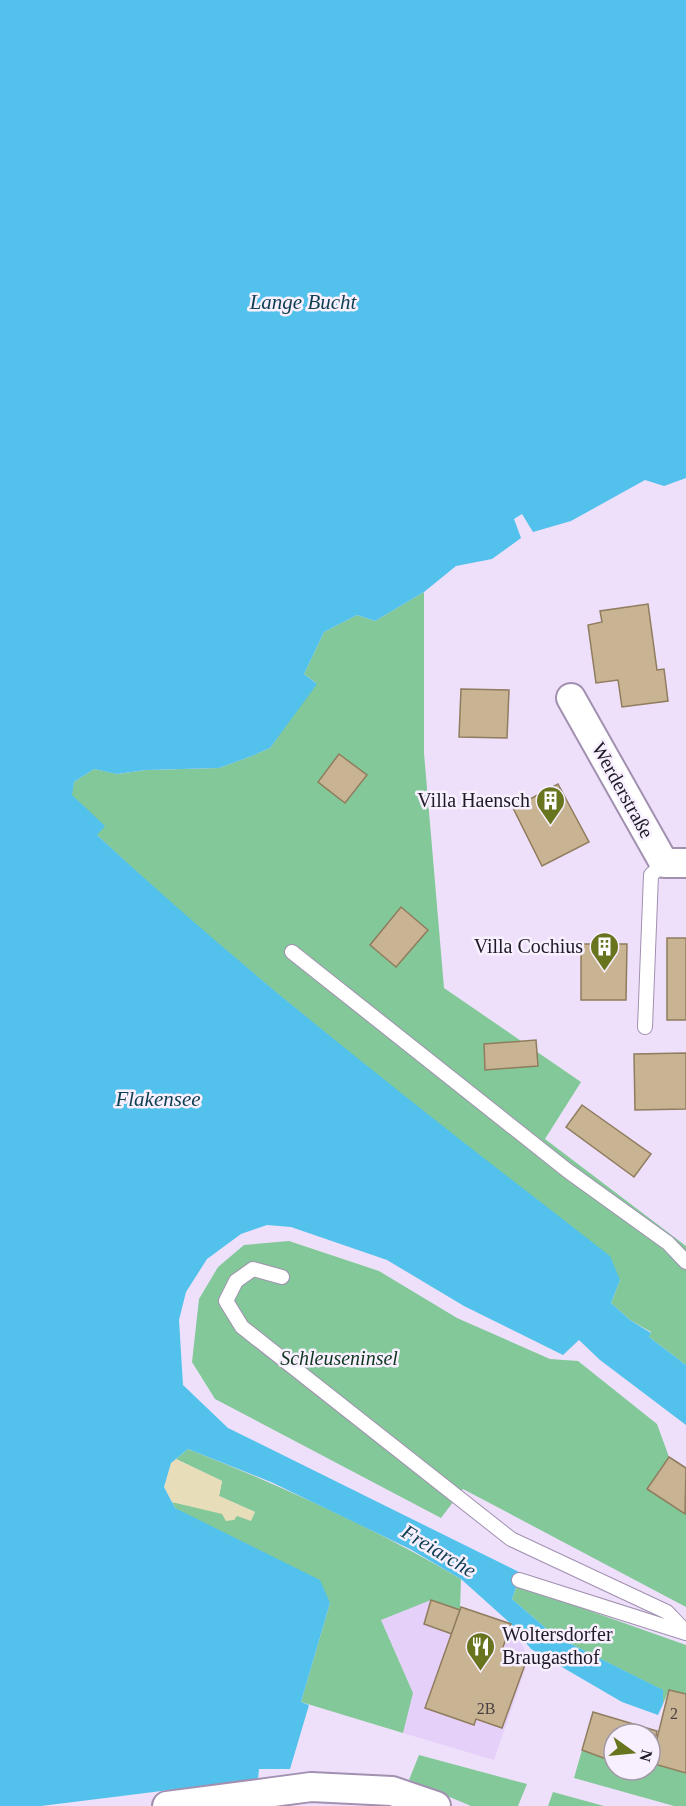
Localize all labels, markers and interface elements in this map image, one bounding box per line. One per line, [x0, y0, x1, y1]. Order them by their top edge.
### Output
water label: Lange Bucht [249, 290, 358, 314]
street label: Werderstraße [588, 738, 658, 842]
building icon: Villa Haensch [535, 784, 567, 826]
place label: Villa Haensch [417, 789, 530, 811]
building icon: Villa Cochius [588, 930, 620, 972]
place label: Villa Cochius [474, 935, 583, 957]
water label: Flakensee [114, 1087, 201, 1111]
park label: Schleuseninsel [280, 1347, 398, 1369]
water label: Freiarche [397, 1519, 481, 1583]
place label: Woltersdorfer Braugasthof [502, 1623, 613, 1669]
restaurant icon: Woltersdorfer Braugasthof [465, 1630, 497, 1672]
house number: 2B [477, 1700, 495, 1717]
house number: 2 [670, 1705, 678, 1722]
north arrow [602, 1722, 662, 1782]
text: N [636, 1748, 656, 1764]

